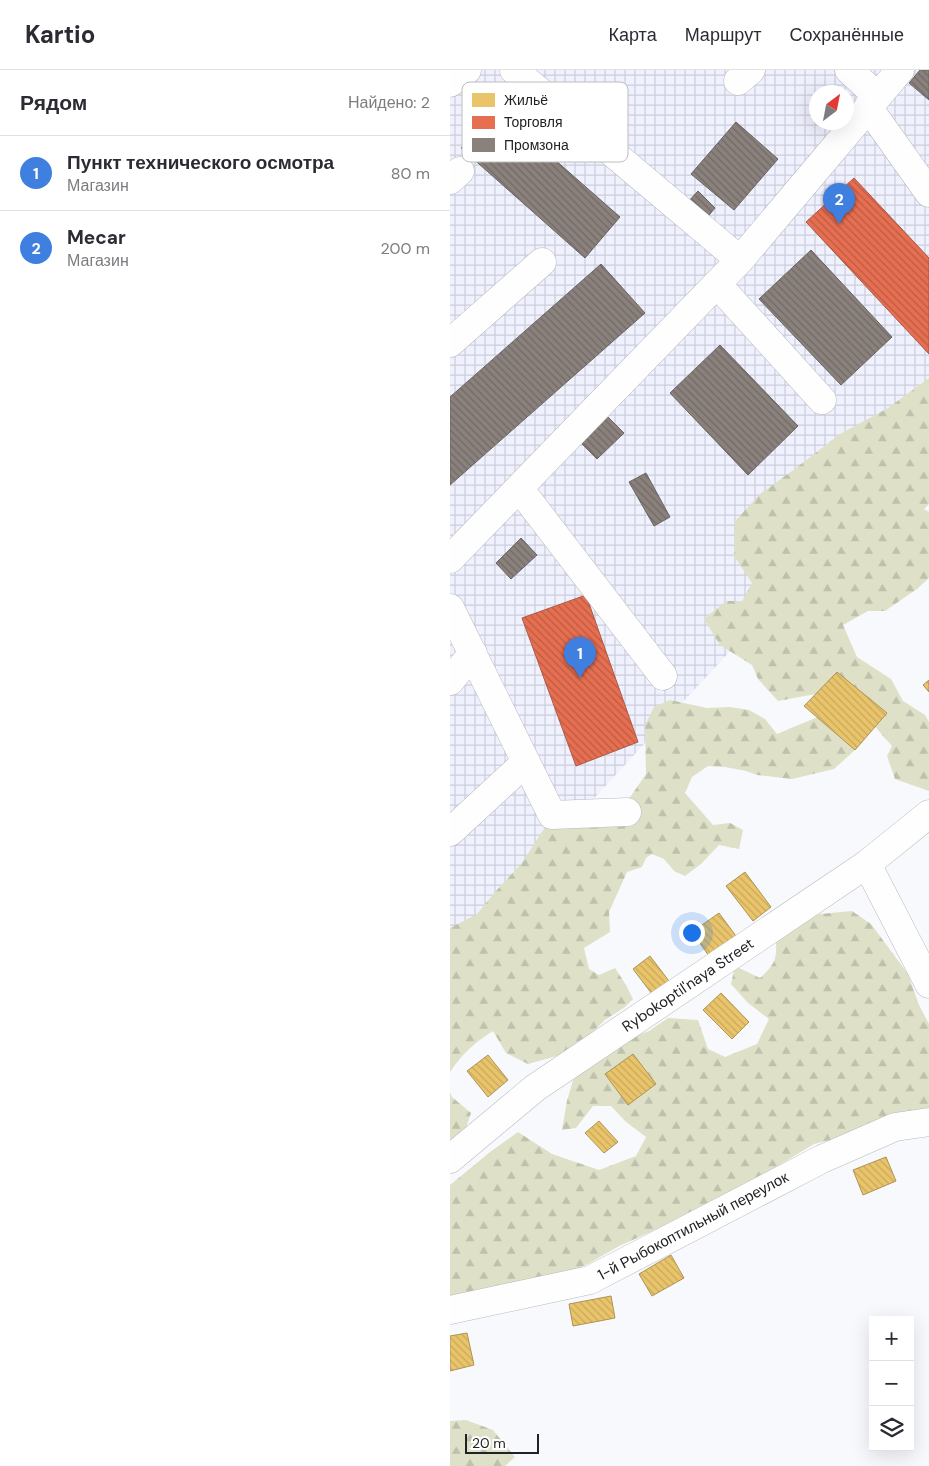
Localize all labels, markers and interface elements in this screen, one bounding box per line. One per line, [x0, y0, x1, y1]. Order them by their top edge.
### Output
text: Kartio [25, 19, 95, 50]
text: Карта [609, 23, 657, 47]
text: Маршрут [685, 23, 761, 47]
text: Сохранённые [789, 23, 904, 47]
legend [462, 82, 628, 162]
north arrow [809, 85, 854, 130]
text: Рядом [20, 89, 87, 117]
text: Жильё [504, 91, 548, 109]
text: Найдено: 2 [348, 92, 430, 113]
text: Торговля [504, 113, 562, 131]
text: Промзона [504, 136, 569, 154]
text: Пункт технического осмотра [67, 150, 334, 175]
text: 1 [33, 163, 39, 184]
text: 80 m [391, 163, 430, 184]
text: Магазин [67, 175, 129, 196]
pin: 2 [823, 183, 855, 224]
text: Mecar [67, 225, 126, 250]
text: 2 [31, 238, 41, 259]
text: 200 m [381, 238, 430, 259]
text: Магазин [67, 250, 129, 271]
pin: 1 [564, 637, 596, 678]
your location [679, 920, 705, 946]
street label: Rybokoptil'naya Street [618, 933, 758, 1037]
street label: 1-й Рыбокоптильный переулок [594, 1167, 792, 1285]
map controls [869, 1316, 914, 1451]
button: + [869, 1316, 914, 1361]
button: − [869, 1361, 914, 1406]
button: layers [869, 1406, 914, 1451]
scale bar [465, 1431, 539, 1454]
text: 20 m [472, 1434, 506, 1452]

